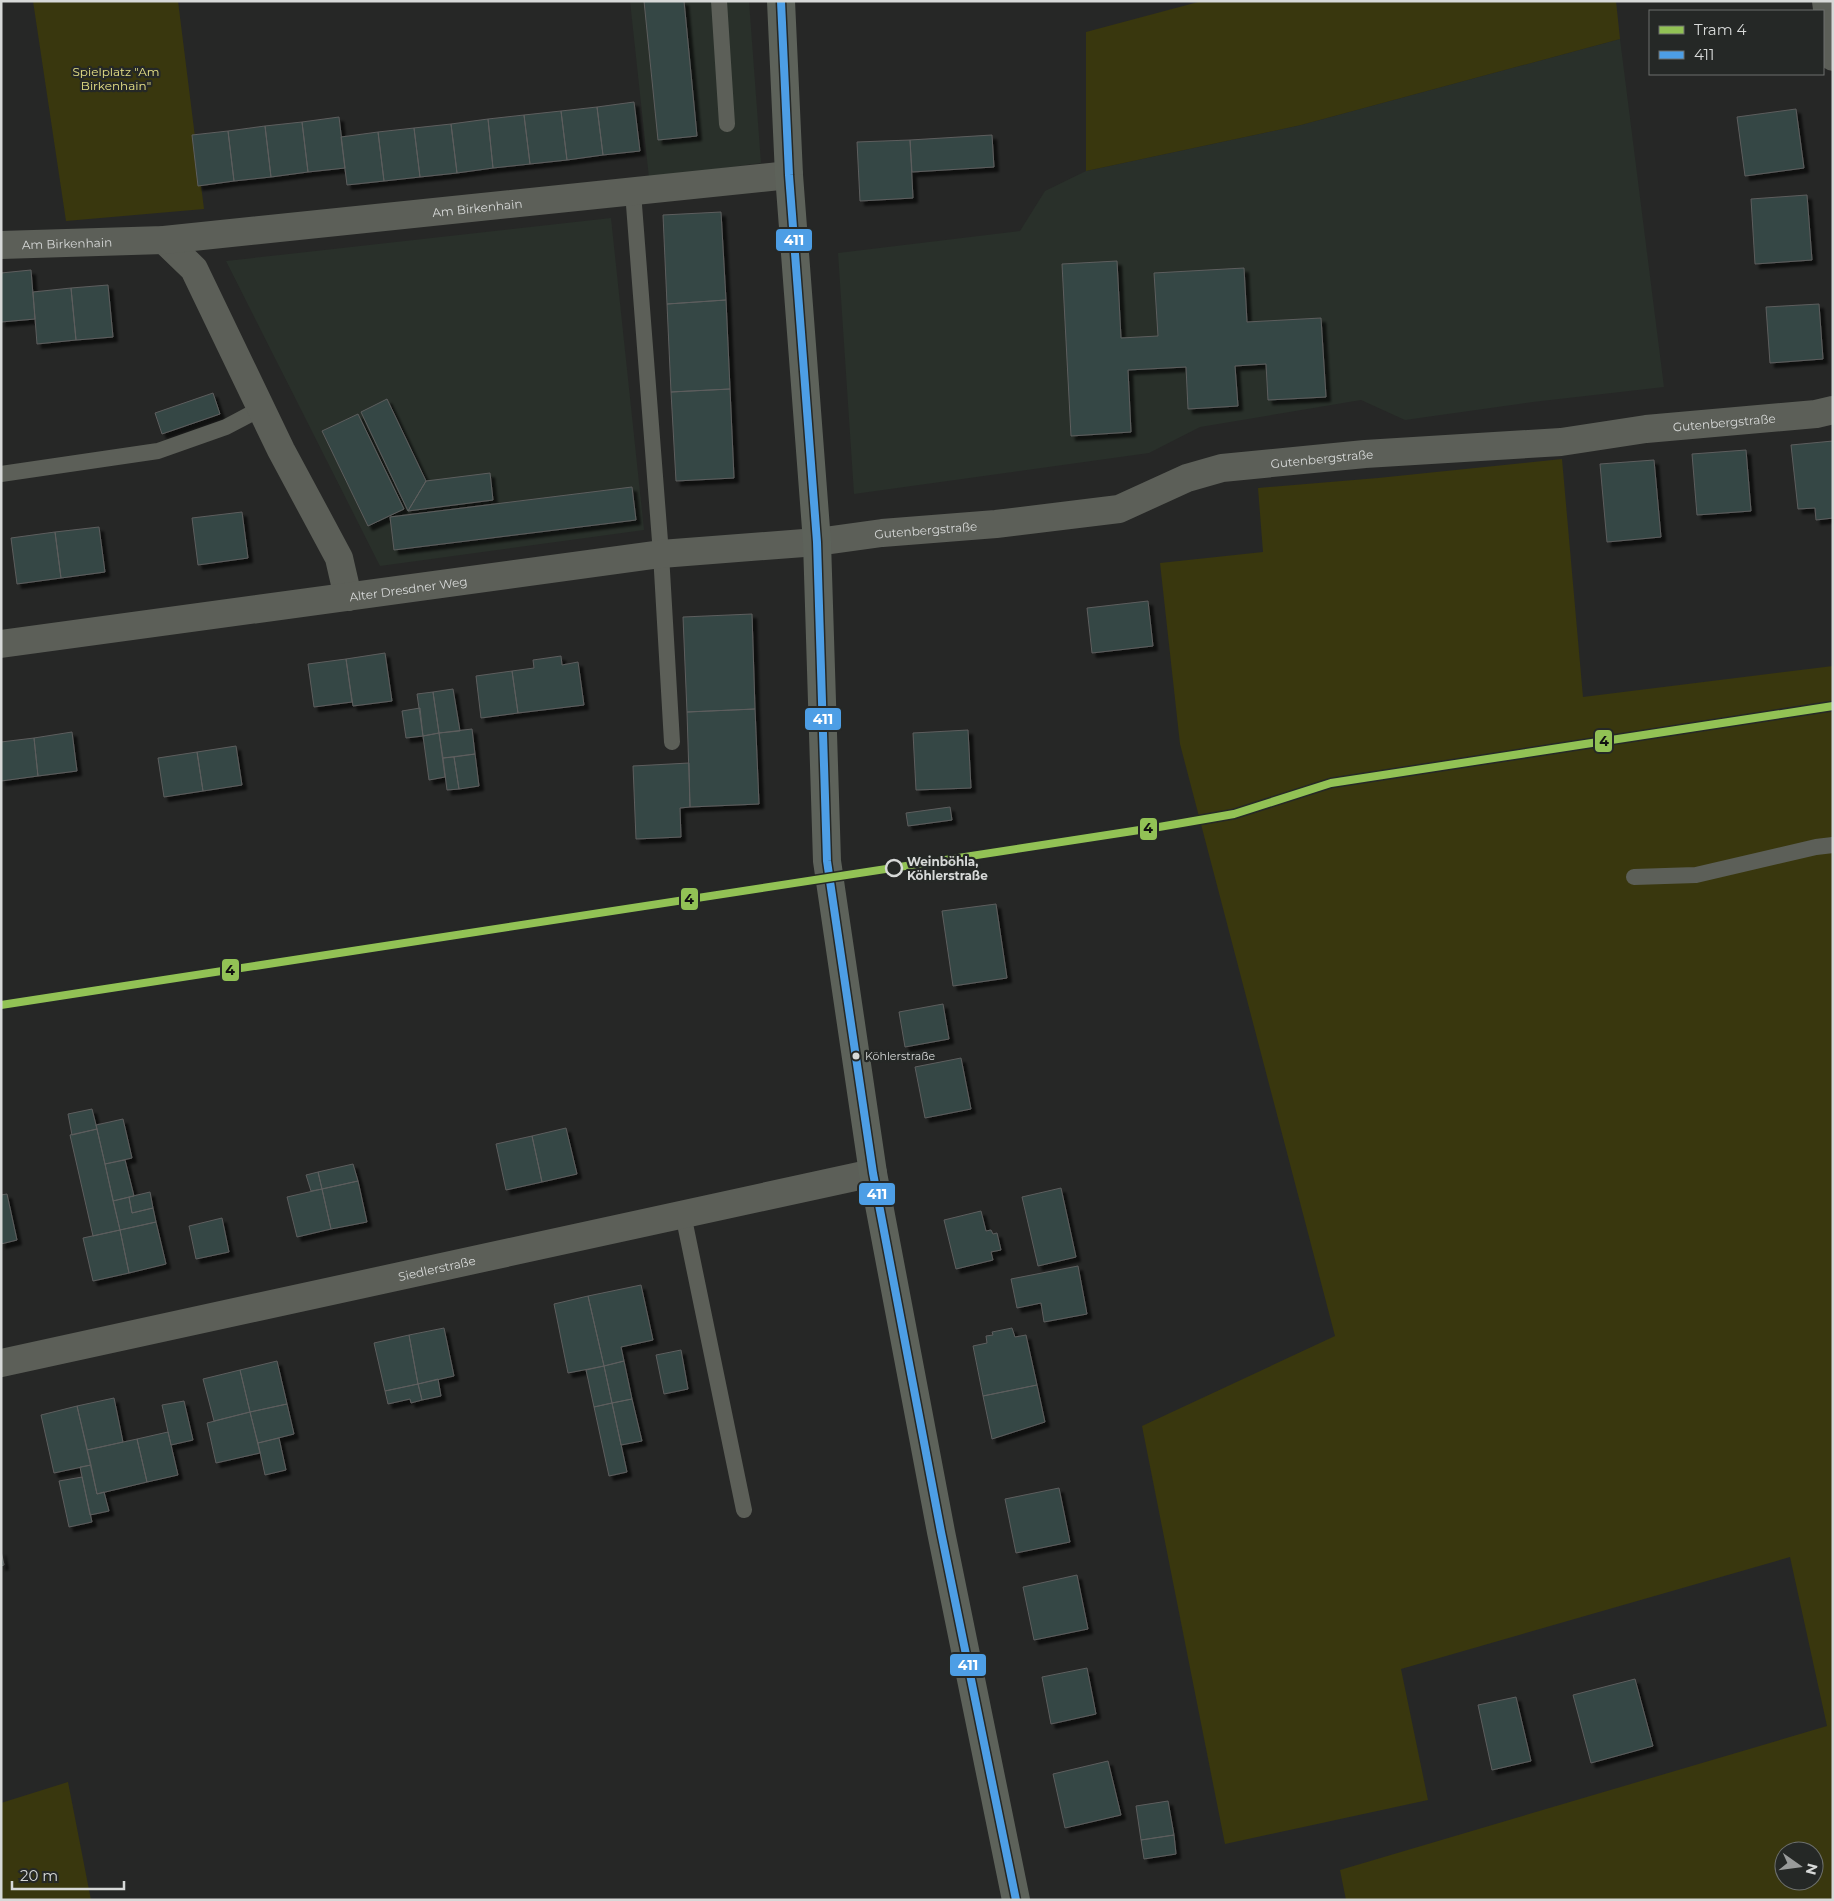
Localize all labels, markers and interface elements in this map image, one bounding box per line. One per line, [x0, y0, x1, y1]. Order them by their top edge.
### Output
legend [1649, 10, 1824, 75]
text: Tram 4 [1694, 20, 1747, 39]
text: 411 [1694, 45, 1714, 64]
park label: Spielplatz "Am Birkenhain" [72, 64, 160, 93]
street label: Am Birkenhain [431, 195, 523, 220]
line badge: 411 [775, 228, 813, 252]
text: 411 [784, 231, 804, 249]
street label: Am Birkenhain [22, 234, 112, 252]
street label: Gutenbergstraße [1672, 410, 1776, 434]
street label: Gutenbergstraße [1270, 446, 1374, 471]
street label: Gutenbergstraße [873, 518, 978, 541]
street label: Alter Dresdner Weg [348, 573, 468, 604]
line badge: 411 [804, 707, 842, 731]
text: 411 [813, 710, 833, 728]
line badge: 4 [1594, 729, 1613, 753]
text: 4 [1599, 732, 1609, 750]
line badge: 4 [1139, 817, 1158, 841]
text: 4 [1143, 819, 1153, 837]
place label: Weinböhla, Köhlerstraße [907, 854, 988, 883]
marker: Weinböhla, Köhlerstraße [885, 859, 903, 877]
line badge: 4 [680, 887, 699, 911]
text: 4 [684, 890, 694, 908]
line badge: 4 [221, 958, 240, 982]
text: 4 [225, 961, 235, 979]
place label: Köhlerstraße [865, 1049, 936, 1063]
marker: Köhlerstraße [851, 1051, 861, 1061]
line badge: 411 [858, 1182, 896, 1206]
text: 411 [867, 1185, 887, 1203]
street label: Siedlerstraße [397, 1252, 477, 1284]
line badge: 411 [949, 1653, 987, 1677]
text: 411 [958, 1656, 978, 1674]
north arrow [1774, 1841, 1824, 1891]
scale bar [12, 1858, 125, 1890]
text: N [1802, 1861, 1822, 1877]
text: 20 m [20, 1866, 58, 1885]

